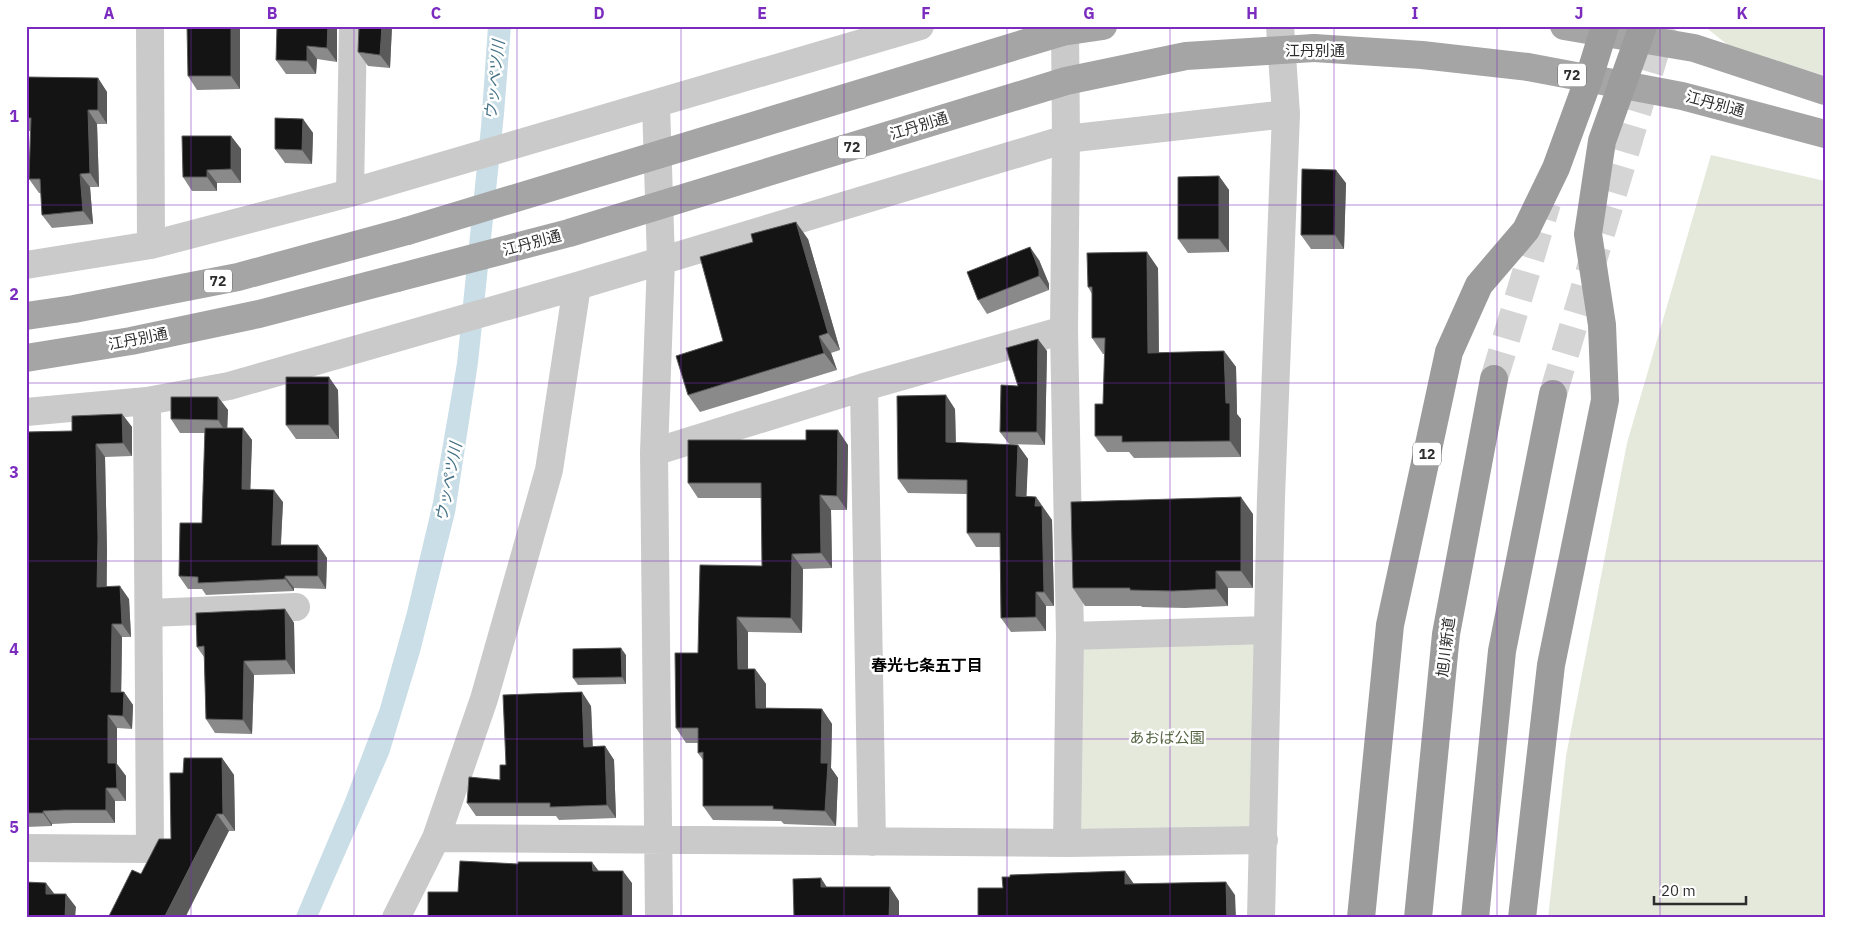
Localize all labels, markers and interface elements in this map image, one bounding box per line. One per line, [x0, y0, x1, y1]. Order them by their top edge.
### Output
text: A [104, 3, 115, 23]
text: B [267, 3, 278, 23]
text: C [431, 3, 441, 23]
text: D [593, 3, 605, 23]
text: E [757, 3, 767, 23]
text: F [921, 3, 931, 23]
text: G [1083, 3, 1095, 23]
text: H [1246, 3, 1258, 23]
text: I [1412, 3, 1419, 23]
text: J [1575, 3, 1583, 23]
text: K [1736, 3, 1748, 23]
water label: ウッペツ川 [480, 37, 508, 121]
street label: 江丹別通 [1285, 41, 1345, 60]
road number: 72 [1558, 64, 1586, 86]
street label: 江丹別通 [1684, 87, 1747, 120]
text: 1 [9, 106, 19, 126]
street label: 江丹別通 [887, 108, 950, 143]
road number: 72 [838, 136, 866, 158]
street label: 江丹別通 [500, 226, 563, 259]
road number: 72 [204, 270, 232, 292]
text: 2 [9, 284, 19, 304]
street label: 江丹別通 [107, 323, 169, 354]
water label: ウッペツ川 [431, 439, 466, 523]
road number: 12 [1413, 442, 1441, 466]
text: 3 [9, 462, 19, 482]
street label: 旭川新道 [1432, 616, 1459, 678]
text: 4 [9, 639, 19, 659]
district label: 春光七条五丁目 [871, 655, 983, 675]
park label: あおば公園 [1129, 728, 1205, 747]
text: 5 [9, 817, 19, 837]
scale bar [1654, 874, 1746, 906]
text: 20 m [1661, 881, 1696, 900]

